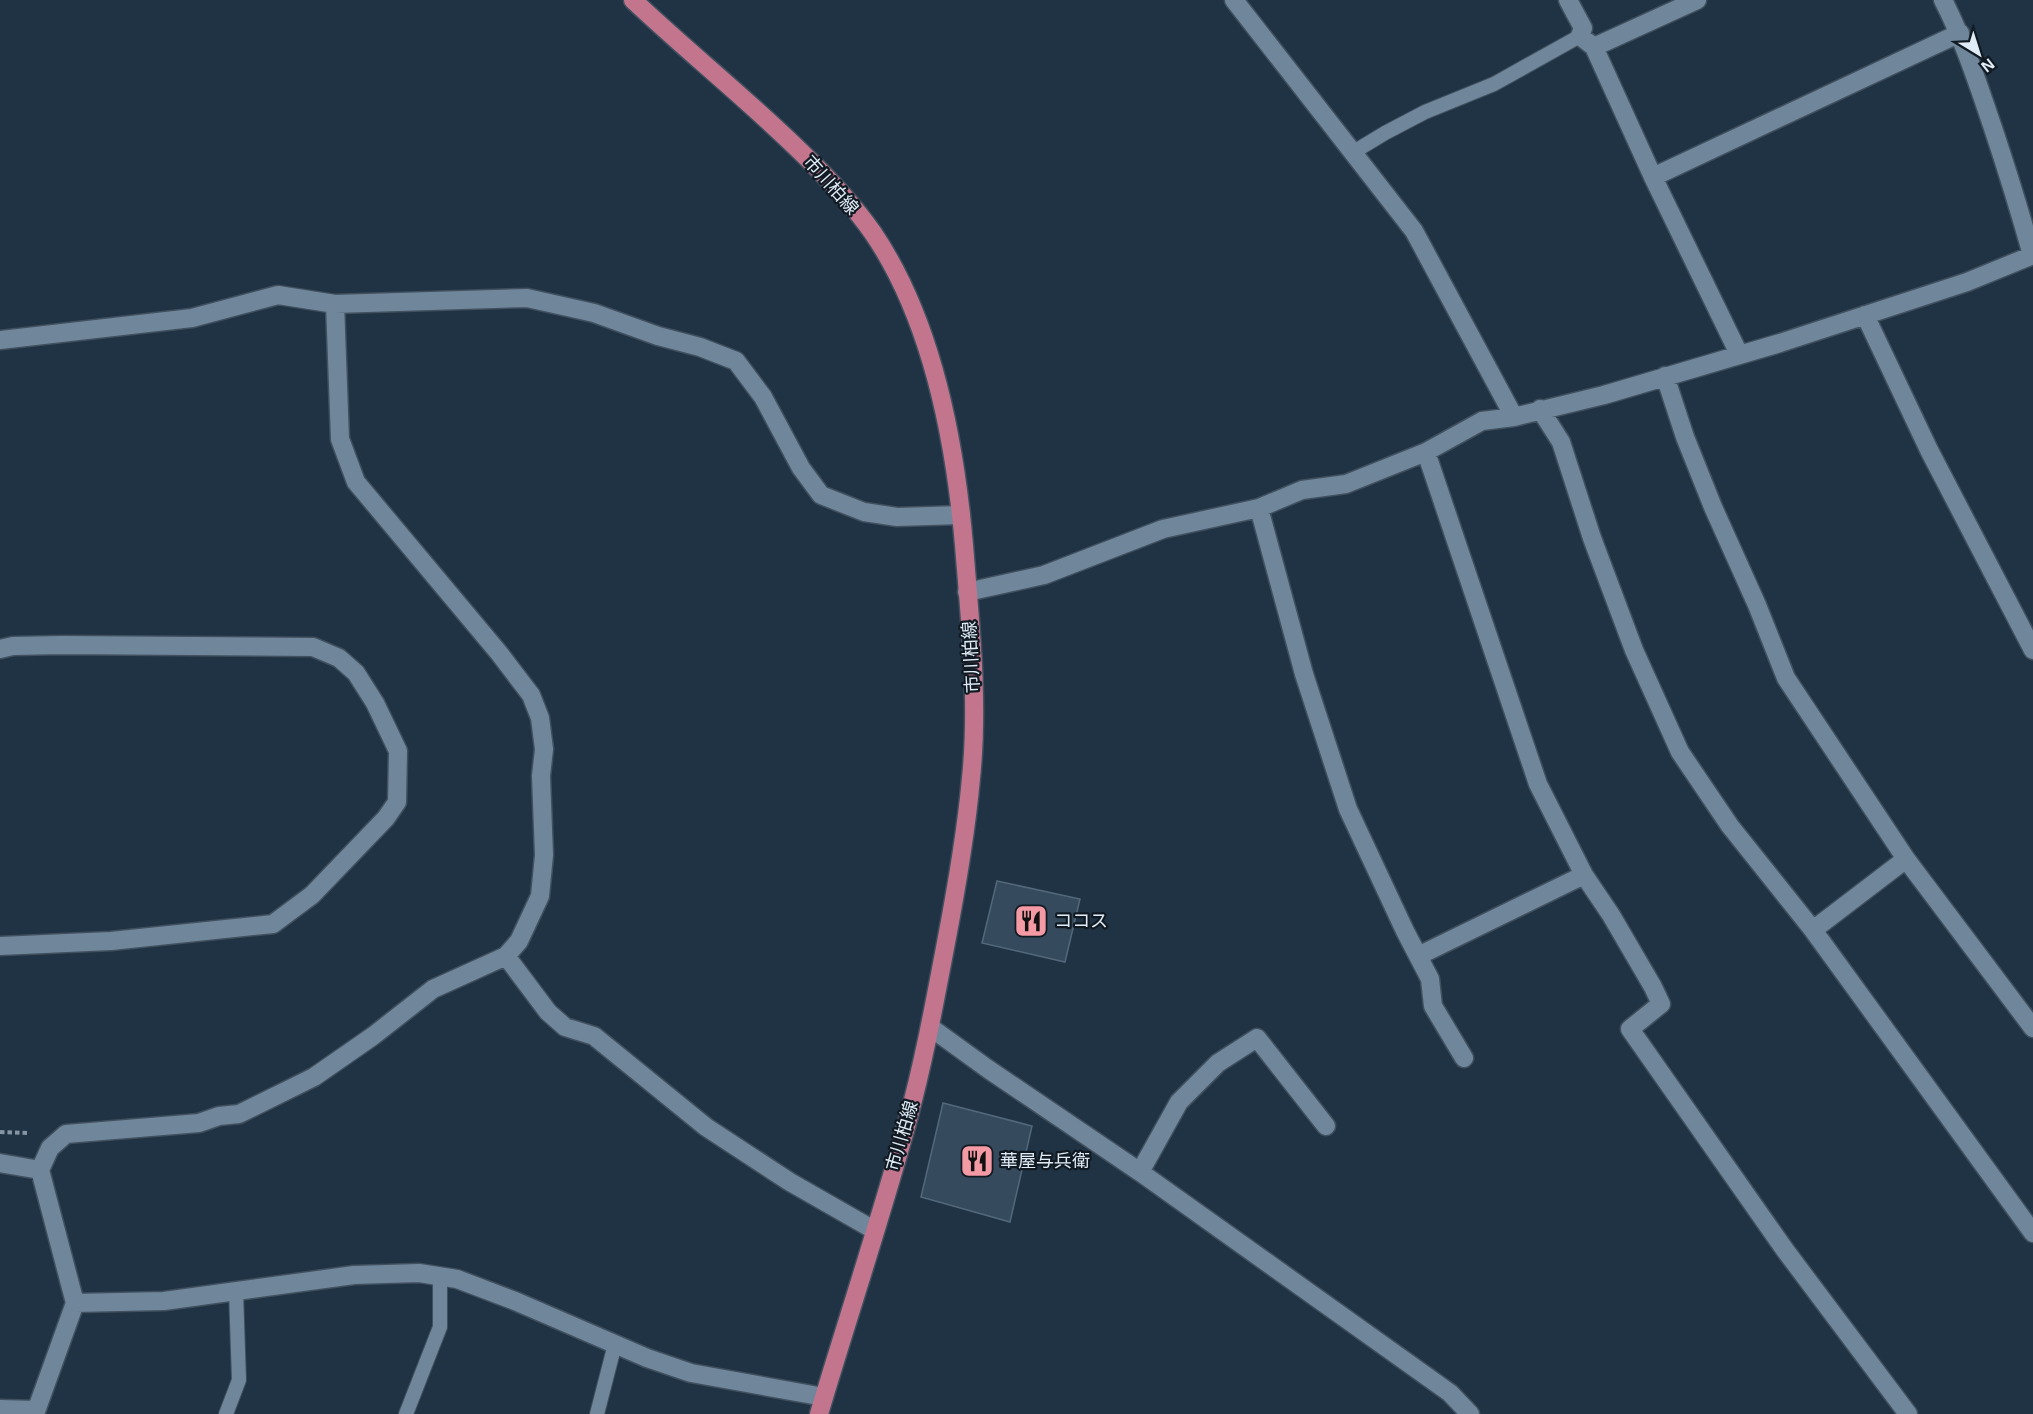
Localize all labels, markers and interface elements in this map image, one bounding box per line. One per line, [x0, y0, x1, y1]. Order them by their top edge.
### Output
north arrow [1949, 24, 2009, 84]
text: N [1978, 55, 1998, 76]
street label: 市川柏線 [799, 152, 863, 218]
street label: 市川柏線 [959, 621, 983, 693]
restaurant icon: ココス [1013, 903, 1049, 939]
place label: ココス [1054, 911, 1108, 931]
street label: 市川柏線 [882, 1099, 922, 1173]
restaurant icon: 華屋与兵衛 [959, 1143, 995, 1179]
place label: 華屋与兵衛 [1000, 1151, 1090, 1171]

